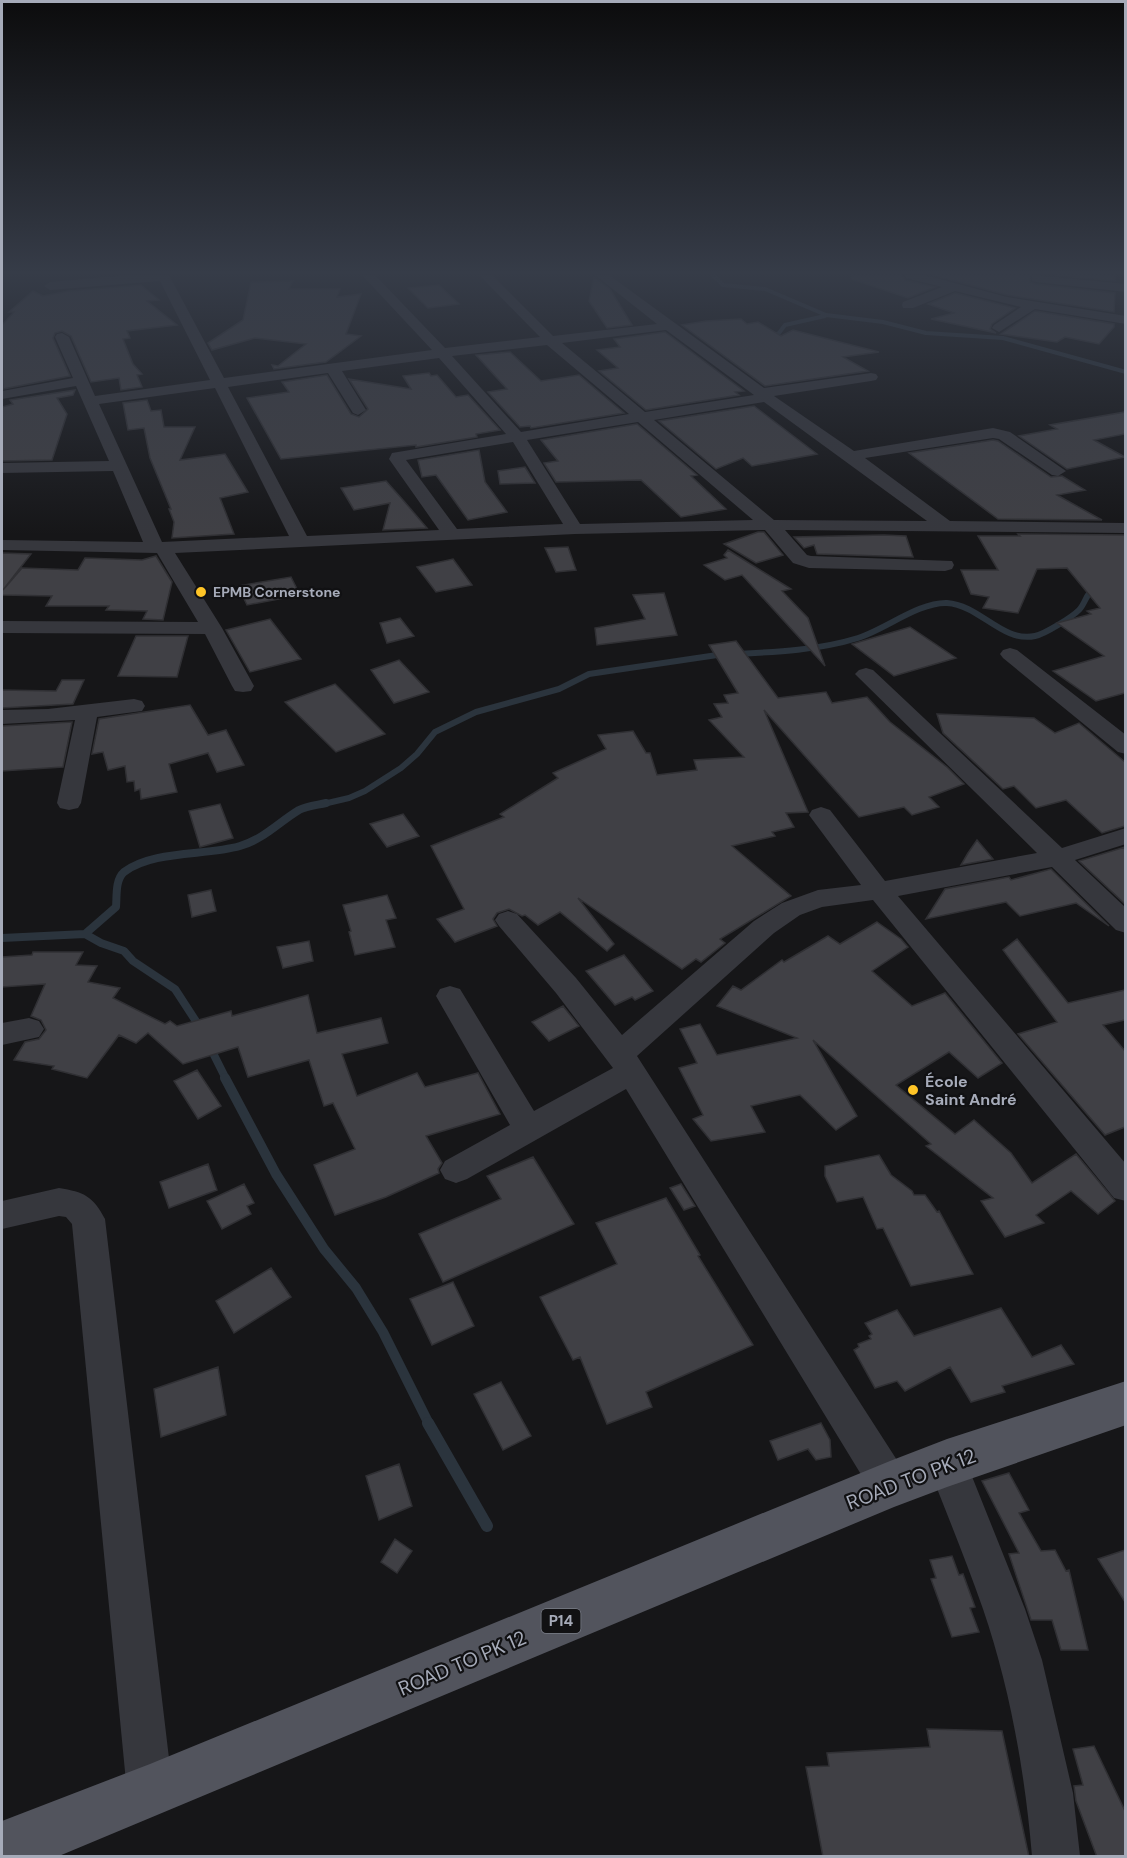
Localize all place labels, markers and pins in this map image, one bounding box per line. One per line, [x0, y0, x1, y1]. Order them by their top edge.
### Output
place label: EPMB Cornerstone [213, 583, 341, 601]
marker: EPMB Cornerstone [194, 585, 208, 599]
place label: École Saint André [925, 1071, 1017, 1110]
marker: École Saint André [906, 1083, 920, 1097]

